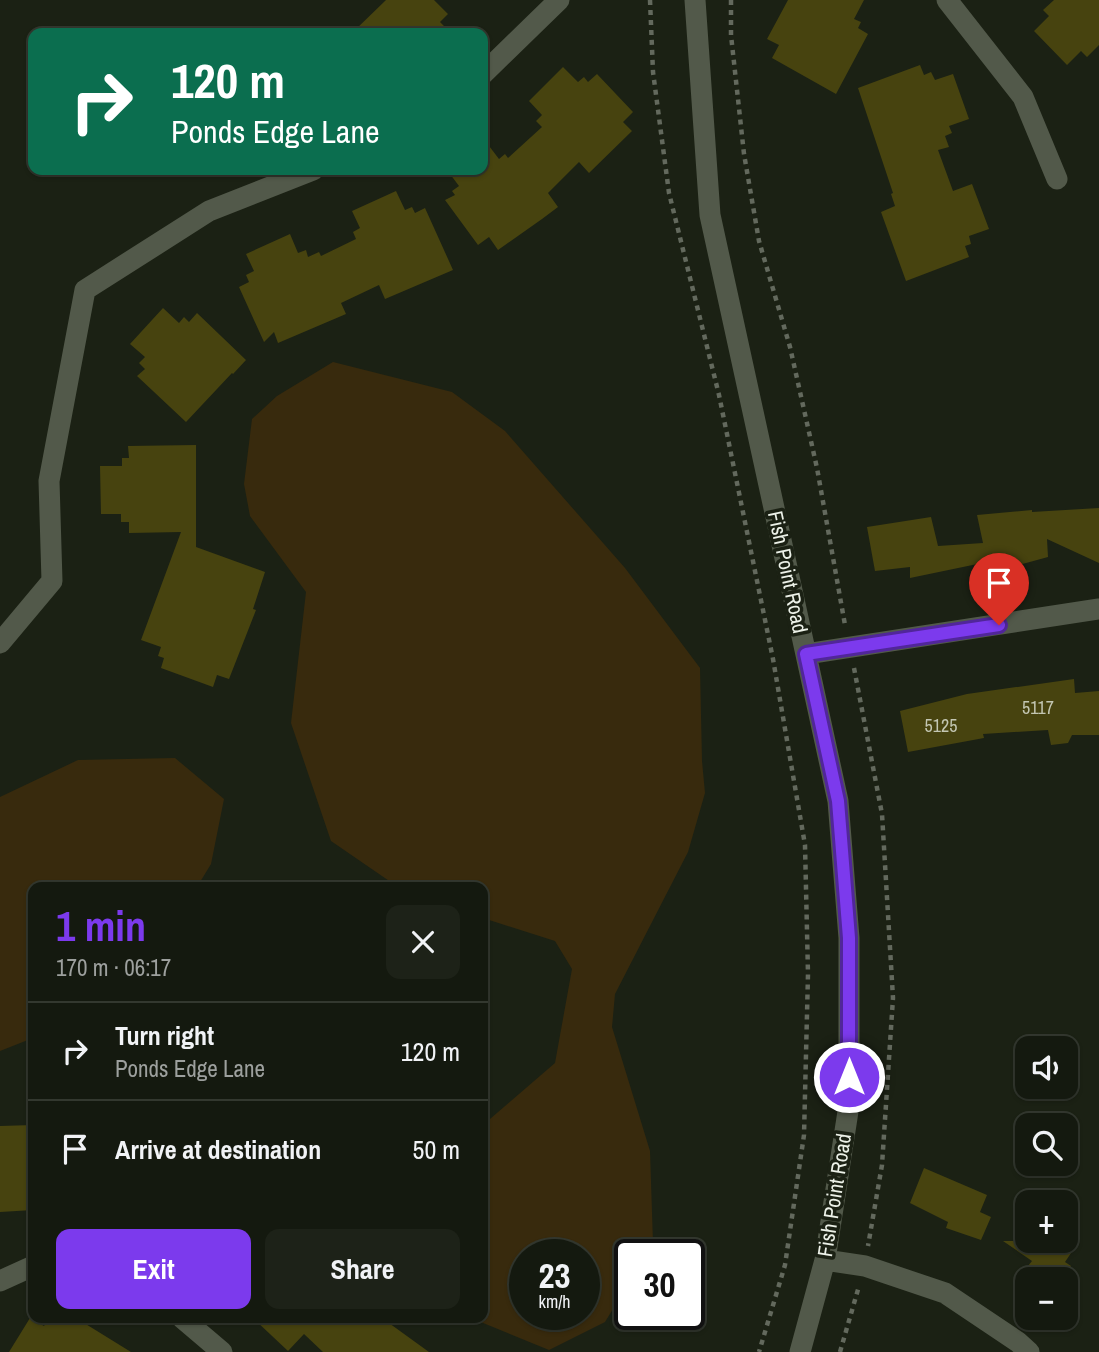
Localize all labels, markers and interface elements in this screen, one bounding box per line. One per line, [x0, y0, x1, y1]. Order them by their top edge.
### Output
text: 120 m [171, 47, 285, 113]
icon: right [56, 56, 147, 147]
text: Ponds Edge Lane [171, 110, 380, 153]
street label: Fish Point Road [761, 508, 815, 636]
pin [969, 553, 1029, 625]
icon: arrive [980, 564, 1018, 602]
house number: 5117 [1022, 695, 1054, 720]
house number: 5125 [925, 713, 957, 738]
text: 1 min [56, 898, 146, 954]
button: close [386, 905, 460, 979]
text: 170 m · 06:17 [56, 952, 171, 983]
text: Turn right [115, 1018, 214, 1053]
icon: right [56, 1032, 94, 1070]
text: 120 m [401, 1034, 460, 1069]
map controls [1015, 1036, 1078, 1330]
button: sound [1015, 1036, 1078, 1099]
position arrow [812, 1040, 886, 1114]
text: Ponds Edge Lane [115, 1053, 265, 1084]
button: search [1015, 1113, 1078, 1176]
icon: arrive [56, 1130, 94, 1168]
street label: Fish Point Road [810, 1131, 858, 1259]
text: Arrive at destination [115, 1132, 321, 1167]
text: 50 m [413, 1132, 460, 1167]
button: + [1015, 1190, 1078, 1253]
button: Exit [56, 1229, 251, 1309]
button: Share [265, 1229, 460, 1309]
speed limit sign: 30 [614, 1239, 705, 1330]
text: 23 [539, 1252, 570, 1299]
button: − [1015, 1267, 1078, 1330]
text: km/h [539, 1289, 571, 1314]

